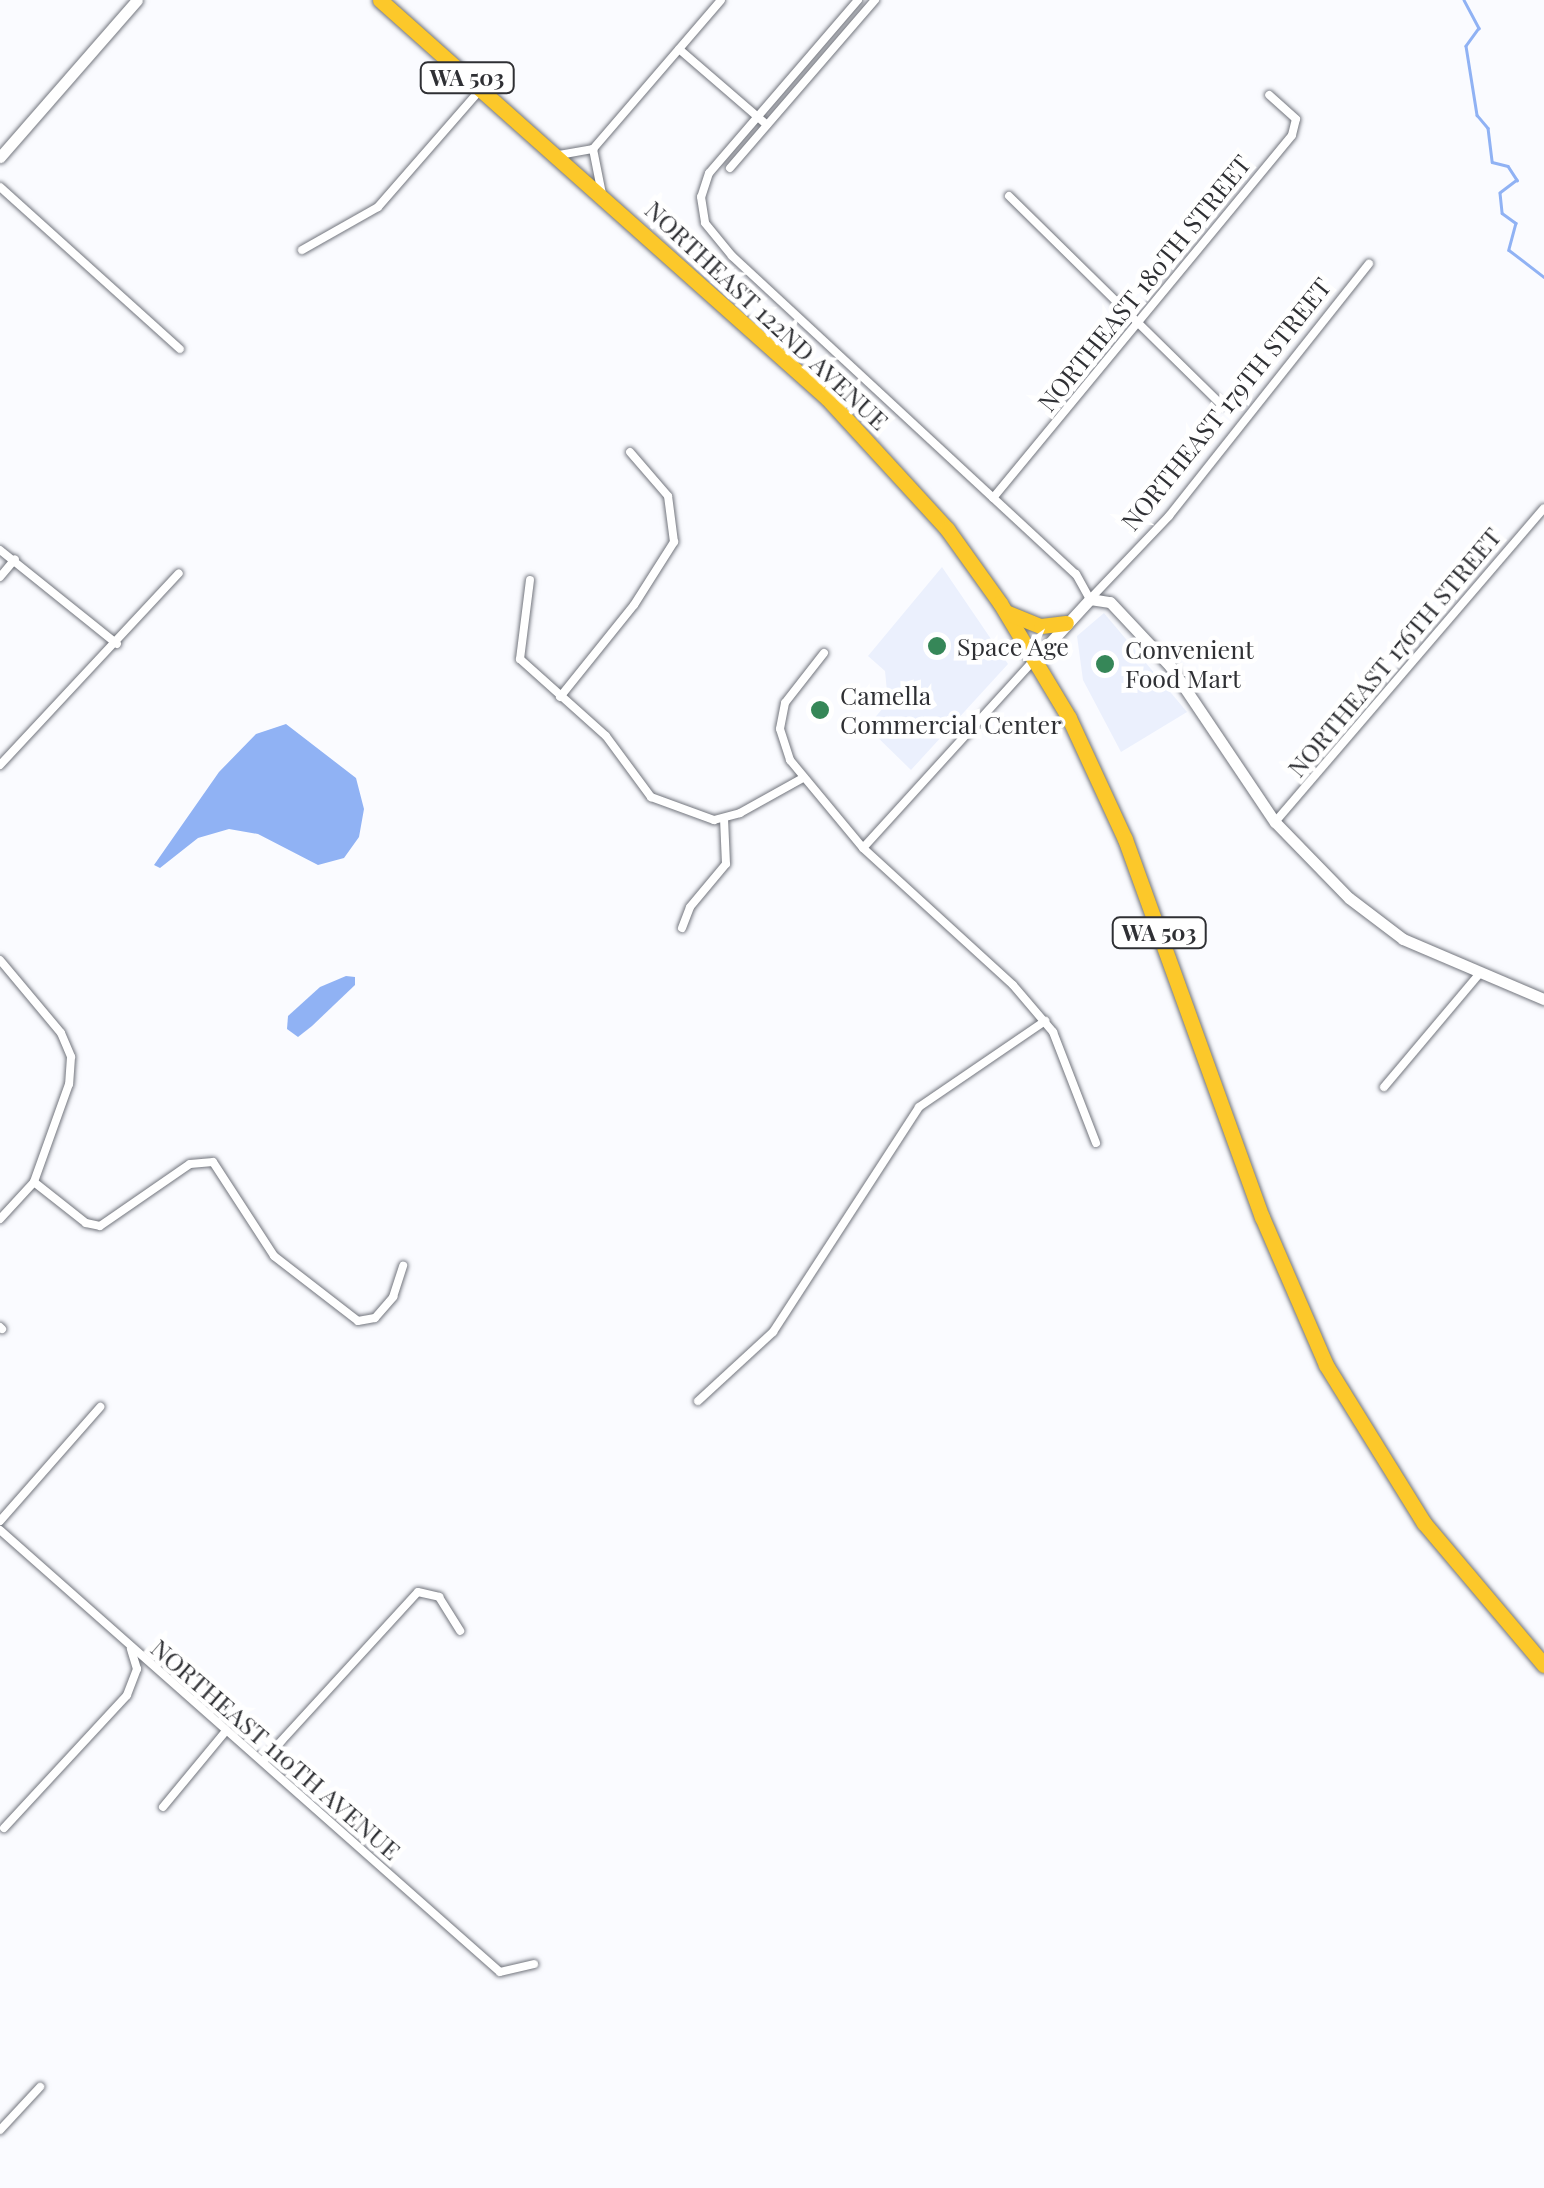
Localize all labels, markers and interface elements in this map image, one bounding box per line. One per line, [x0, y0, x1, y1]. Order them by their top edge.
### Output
road number: WA 503 [420, 61, 514, 95]
street label: NORTHEAST 180TH STREET [1031, 149, 1257, 417]
street label: NORTHEAST 122ND AVENUE [639, 194, 895, 436]
street label: NORTHEAST 179TH STREET [1115, 272, 1337, 536]
street label: NORTHEAST 176TH STREET [1281, 521, 1507, 783]
place label: Space Age [957, 631, 1070, 661]
marker: Space Age [926, 635, 948, 657]
place label: Convenient Food Mart [1125, 635, 1254, 694]
marker: Convenient Food Mart [1094, 653, 1116, 675]
place label: Camella Commercial Center [840, 681, 1061, 740]
marker: Camella Commercial Center [809, 699, 831, 721]
road number: WA 503 [1112, 916, 1206, 950]
street label: NORTHEAST 110TH AVENUE [145, 1632, 407, 1866]

